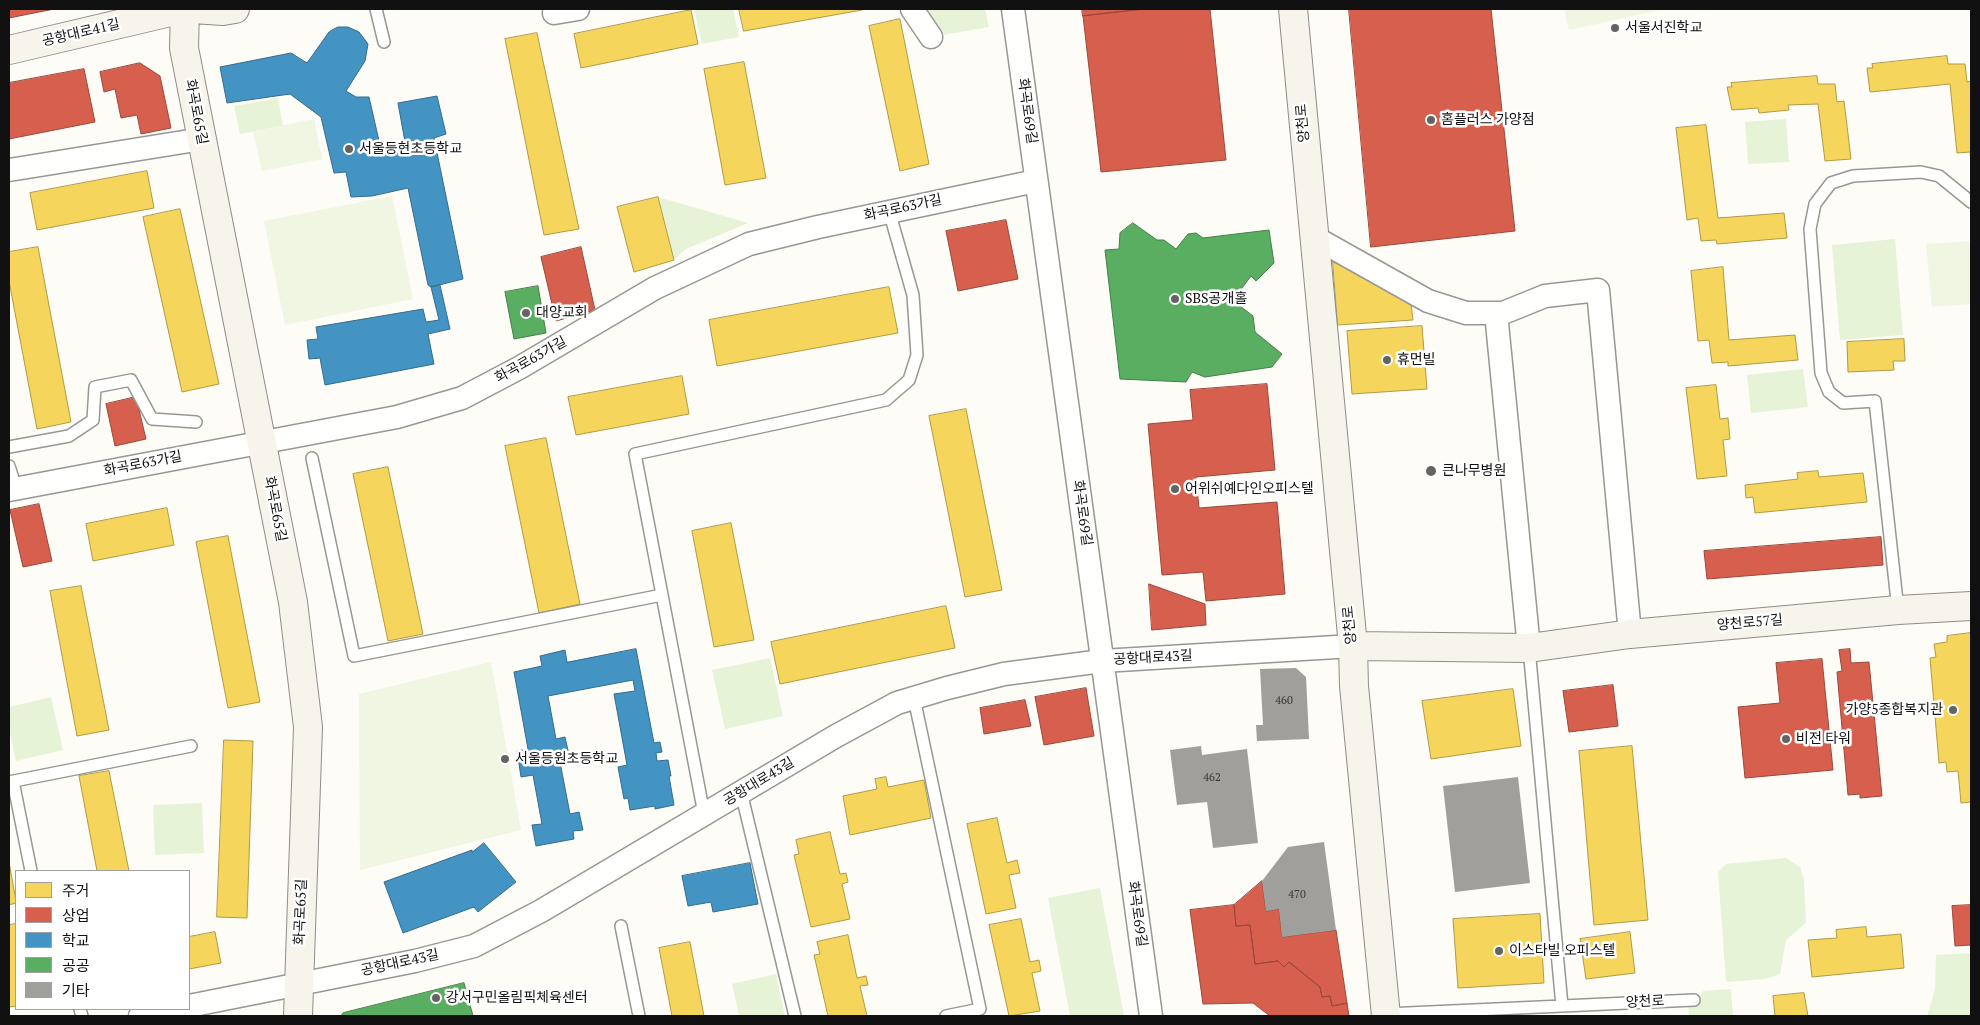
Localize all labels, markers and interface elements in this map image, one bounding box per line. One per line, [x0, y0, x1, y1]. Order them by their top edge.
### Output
street label: 공항대로41길 [40, 16, 122, 50]
place label: 서울서진학교 [1625, 20, 1702, 36]
marker: 서울서진학교 [1609, 22, 1621, 34]
street label: 화곡로69길 [1014, 77, 1040, 145]
street label: 화곡로65길 [181, 78, 211, 146]
street label: 양천로 [1293, 103, 1313, 143]
place label: 홈플러스 가양점 [1441, 112, 1535, 128]
marker: 홈플러스 가양점 [1425, 114, 1437, 126]
place label: 서울등현초등학교 [359, 141, 462, 157]
marker: 서울등현초등학교 [343, 143, 355, 155]
street label: 화곡로63가길 [862, 192, 944, 224]
place label: SBS공개홀 [1185, 291, 1247, 307]
marker: SBS공개홀 [1169, 293, 1181, 305]
place label: 대양교회 [536, 305, 588, 321]
marker: 대양교회 [520, 307, 532, 319]
street label: 화곡로63가길 [492, 333, 570, 387]
place label: 휴먼빌 [1397, 352, 1436, 368]
marker: 휴먼빌 [1381, 354, 1393, 366]
street label: 화곡로63가길 [102, 448, 184, 480]
place label: 큰나무병원 [1442, 463, 1506, 479]
marker: 큰나무병원 [1424, 464, 1438, 478]
street label: 화곡로65길 [260, 475, 290, 543]
street label: 화곡로69길 [1069, 479, 1095, 547]
place label: 어위쉬예다인오피스텔 [1185, 481, 1314, 497]
marker: 어위쉬예다인오피스텔 [1169, 483, 1181, 495]
street label: 양천로 [1340, 605, 1360, 645]
street label: 양천로57길 [1716, 612, 1784, 634]
street label: 공항대로43길 [1113, 648, 1193, 668]
house number: 460 [1275, 694, 1293, 708]
place label: 가양5종합복지관 [1845, 702, 1943, 718]
marker: 가양5종합복지관 [1947, 704, 1959, 716]
place label: 비전 타워 [1796, 731, 1851, 747]
marker: 비전 타워 [1780, 733, 1792, 745]
place label: 서울등원초등학교 [515, 751, 618, 767]
marker: 서울등원초등학교 [499, 753, 511, 765]
street label: 공항대로43길 [721, 754, 797, 810]
house number: 462 [1203, 771, 1221, 785]
legend [15, 870, 190, 1010]
street label: 화곡로65길 [291, 879, 311, 945]
text: 주거 [62, 880, 90, 900]
street label: 화곡로69길 [1124, 880, 1150, 948]
house number: 470 [1288, 888, 1306, 902]
text: 상업 [62, 905, 90, 925]
text: 학교 [62, 930, 90, 950]
place label: 이스타빌 오피스텔 [1509, 943, 1615, 959]
marker: 이스타빌 오피스텔 [1493, 945, 1505, 957]
street label: 공항대로43길 [359, 947, 441, 979]
text: 공공 [62, 955, 90, 975]
text: 기타 [62, 980, 90, 1000]
place label: 강서구민올림픽체육센터 [446, 990, 588, 1006]
marker: 강서구민올림픽체육센터 [430, 992, 442, 1004]
street label: 양천로 [1625, 993, 1665, 1011]

